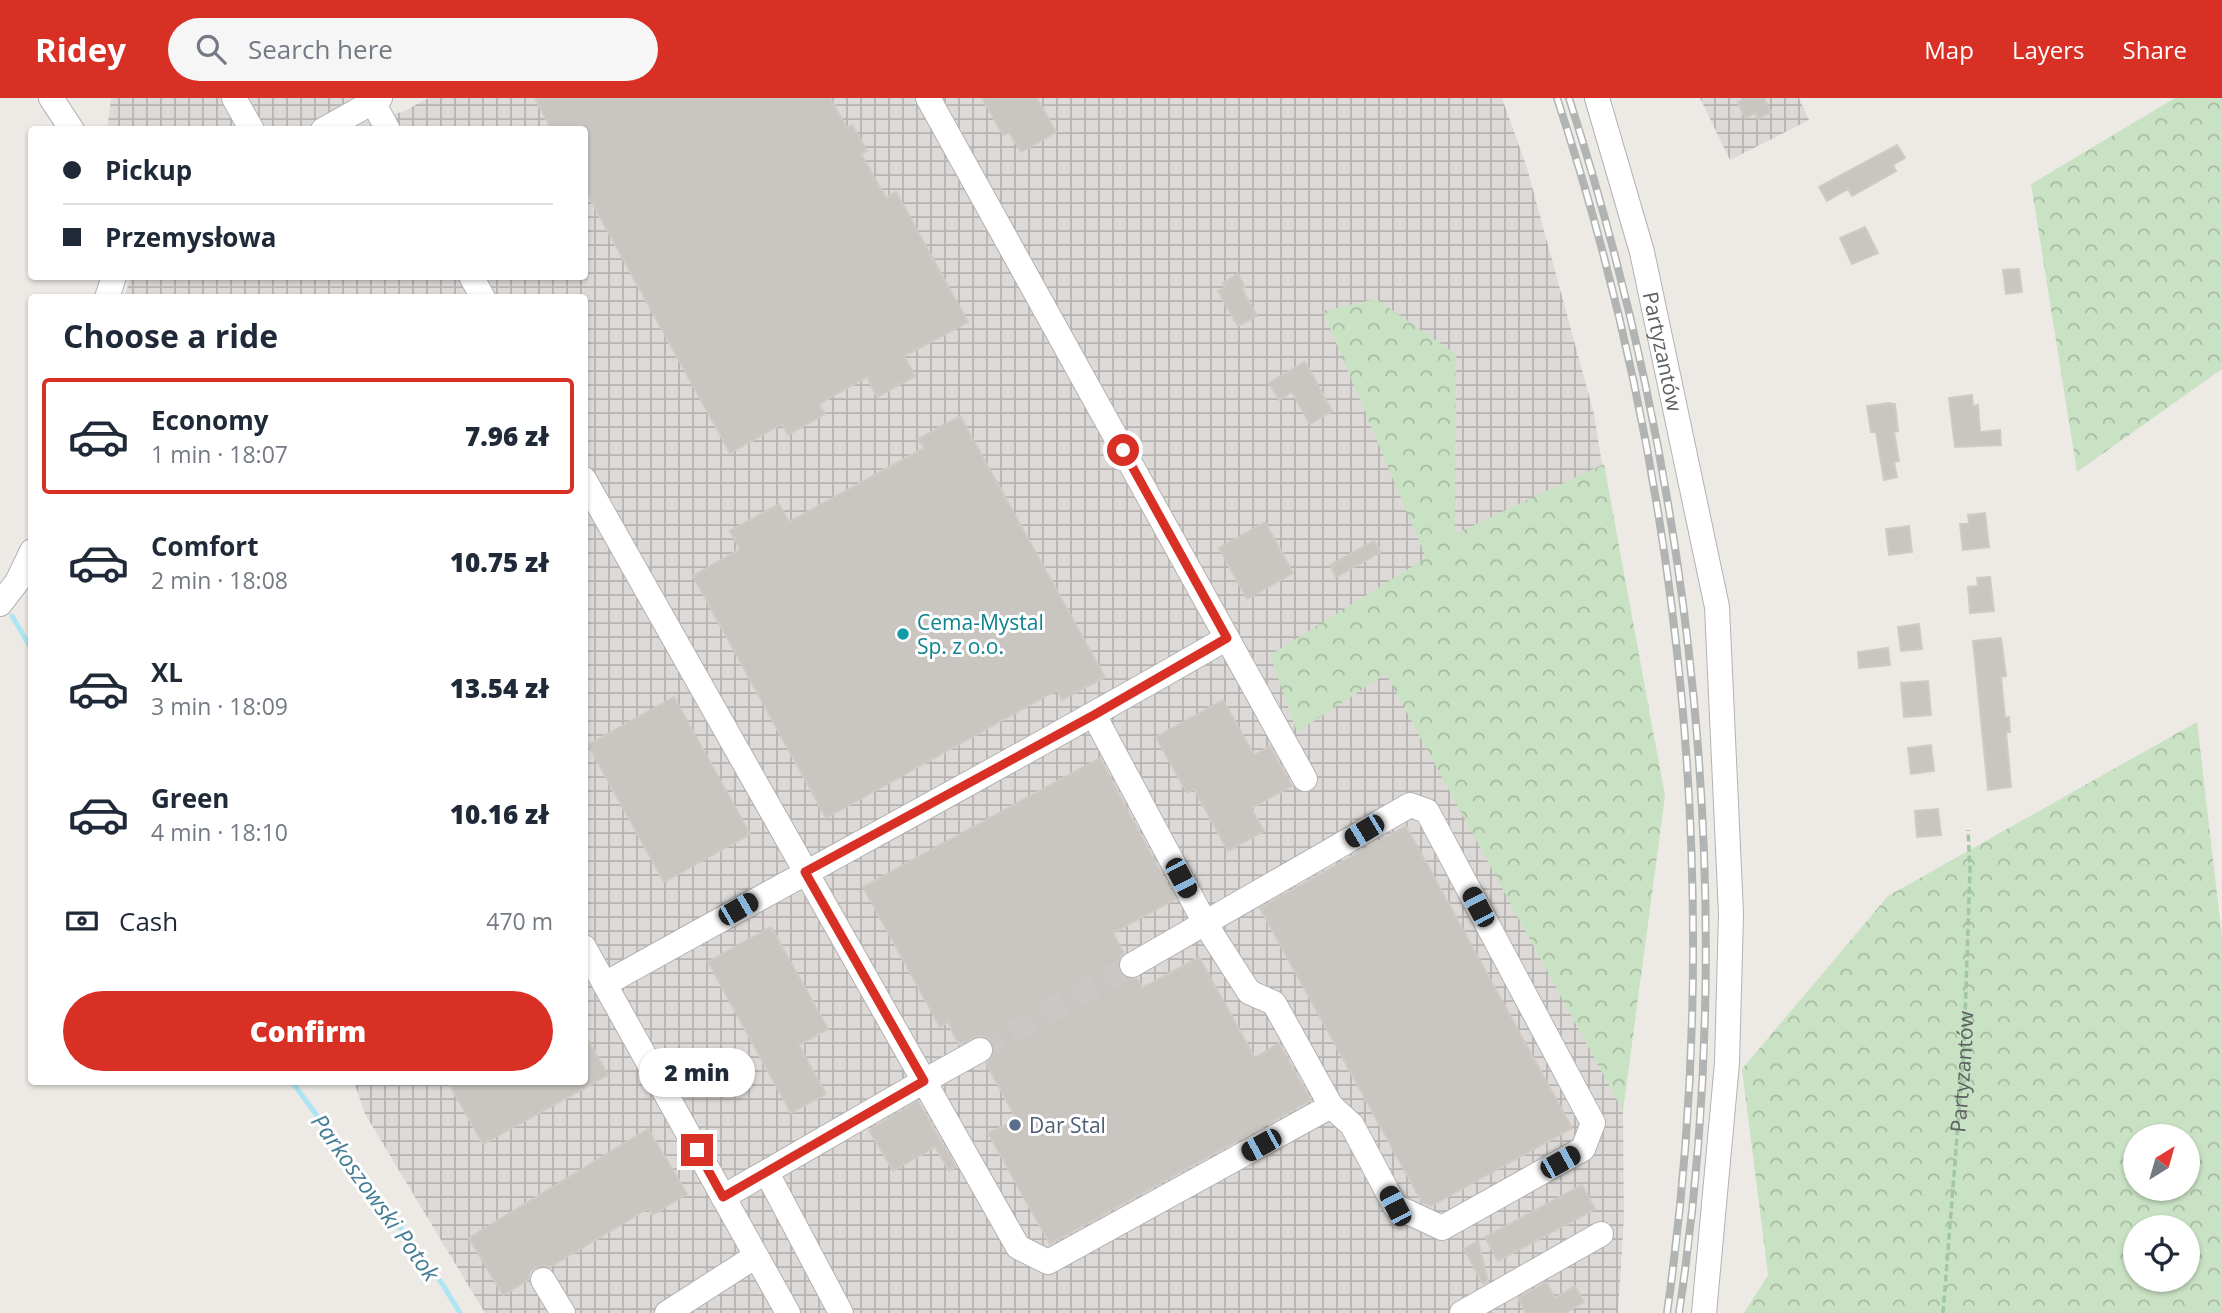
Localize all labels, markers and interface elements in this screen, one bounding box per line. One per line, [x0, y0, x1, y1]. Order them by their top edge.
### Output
search box [168, 18, 658, 81]
text: Ridey [35, 27, 126, 72]
icon: search [192, 30, 230, 68]
text: Search here [248, 31, 393, 67]
text: Map [1924, 33, 1974, 66]
text: Layers [2012, 33, 2085, 66]
text: Share [2123, 33, 2187, 66]
text: Pickup [105, 152, 192, 188]
text: Przemysłowa [105, 219, 276, 255]
street label: Partyzantów [1637, 289, 1689, 415]
text: Choose a ride [63, 314, 278, 357]
text: Economy [151, 402, 269, 438]
icon: car [67, 405, 130, 468]
text: 7.96 zł [465, 418, 549, 454]
route start [1107, 434, 1139, 466]
text: 1 min · 18:07 [151, 438, 288, 470]
text: Comfort [151, 528, 258, 564]
icon: car [67, 531, 130, 594]
text: 10.75 zł [450, 544, 549, 580]
text: 2 min · 18:08 [151, 564, 288, 596]
place label: Cema-Mystal Sp. z o.o. [917, 608, 1044, 660]
marker: Cema-Mystal Sp. z o.o. [895, 626, 911, 642]
text: XL [151, 654, 183, 690]
icon: car [67, 657, 130, 720]
text: 13.54 zł [450, 670, 549, 706]
text: 3 min · 18:09 [151, 690, 288, 722]
text: Green [151, 780, 229, 816]
icon: car [67, 783, 130, 846]
text: 10.16 zł [450, 796, 549, 832]
car [1341, 811, 1388, 851]
text: 4 min · 18:10 [151, 816, 288, 848]
car [1162, 855, 1201, 901]
car [1459, 884, 1498, 930]
car [715, 889, 762, 929]
icon: cash [63, 902, 101, 940]
text: Cash [119, 903, 178, 939]
text: 470 m [486, 905, 553, 937]
button: Confirm [63, 991, 553, 1071]
street label: Partyzantów [1943, 1010, 1979, 1134]
callout: 2 min [639, 1048, 755, 1098]
text: 2 min [664, 1056, 730, 1088]
water label: Parkoszowski Potok [304, 1107, 448, 1288]
place label: Dar Stal [1029, 1111, 1106, 1139]
marker: Dar Stal [1007, 1117, 1023, 1133]
north arrow [2123, 1124, 2200, 1200]
map controls [2123, 1124, 2200, 1292]
car [1238, 1126, 1285, 1164]
route end [681, 1134, 713, 1166]
car [1537, 1143, 1584, 1181]
car [1376, 1183, 1415, 1229]
button: locate [2123, 1215, 2200, 1292]

